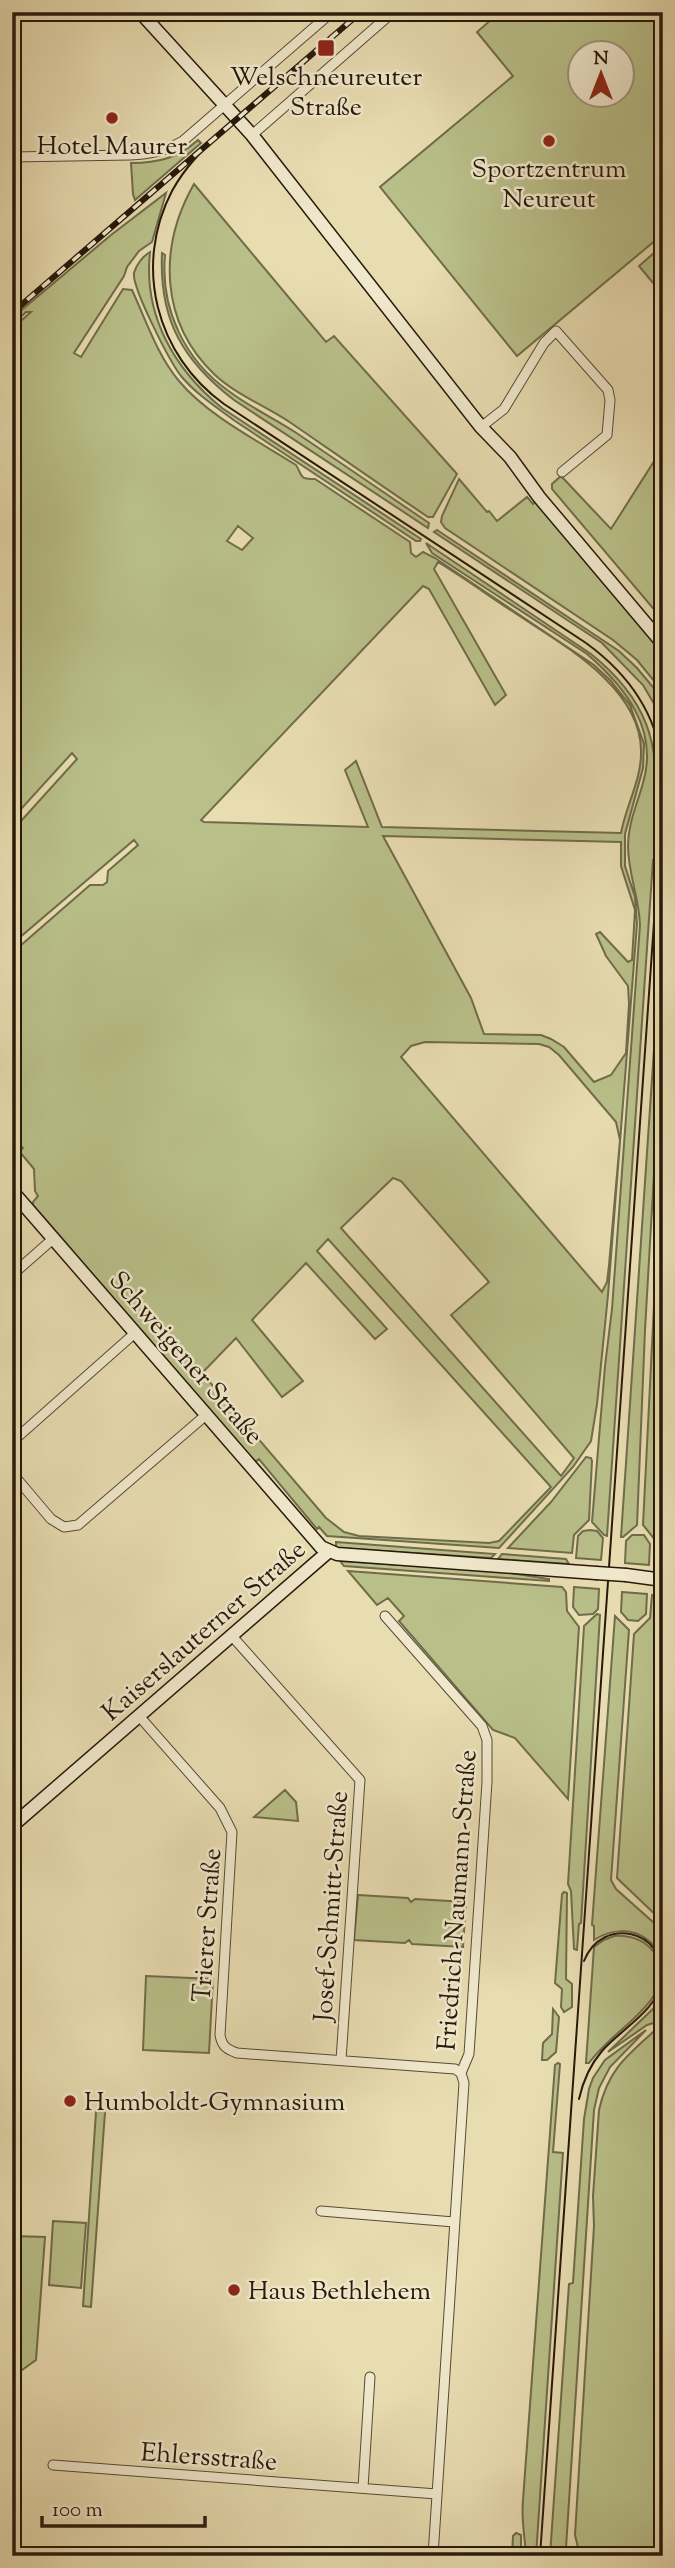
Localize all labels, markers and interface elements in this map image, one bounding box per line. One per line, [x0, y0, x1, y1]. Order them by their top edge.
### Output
marker: Welschneureuter Straße [316, 38, 336, 58]
north arrow [566, 38, 636, 108]
text: N [593, 46, 609, 73]
place label: Welschneureuter Straße [230, 60, 422, 127]
marker: Hotel Maurer [104, 110, 120, 126]
place label: Hotel Maurer [37, 129, 187, 166]
marker: Sportzentrum Neureut [541, 133, 557, 149]
place label: Sportzentrum Neureut [472, 152, 626, 219]
street label: Schweigener Straße [99, 1264, 271, 1454]
street label: Kaiserslauterner Straße [95, 1533, 315, 1731]
street label: Friedrich-Naumann-Straße [430, 1748, 487, 2052]
street label: Josef-Schmitt-Straße [306, 1790, 359, 2025]
street label: Trierer Straße [185, 1847, 232, 2003]
place label: Humboldt-Gymnasium [84, 2085, 345, 2122]
marker: Humboldt-Gymnasium [62, 2093, 78, 2109]
place label: Haus Bethlehem [248, 2274, 431, 2311]
marker: Haus Bethlehem [226, 2282, 242, 2298]
street label: Ehlersstraße [139, 2435, 278, 2482]
scale bar [42, 2484, 205, 2528]
text: 100 m [52, 2496, 103, 2526]

